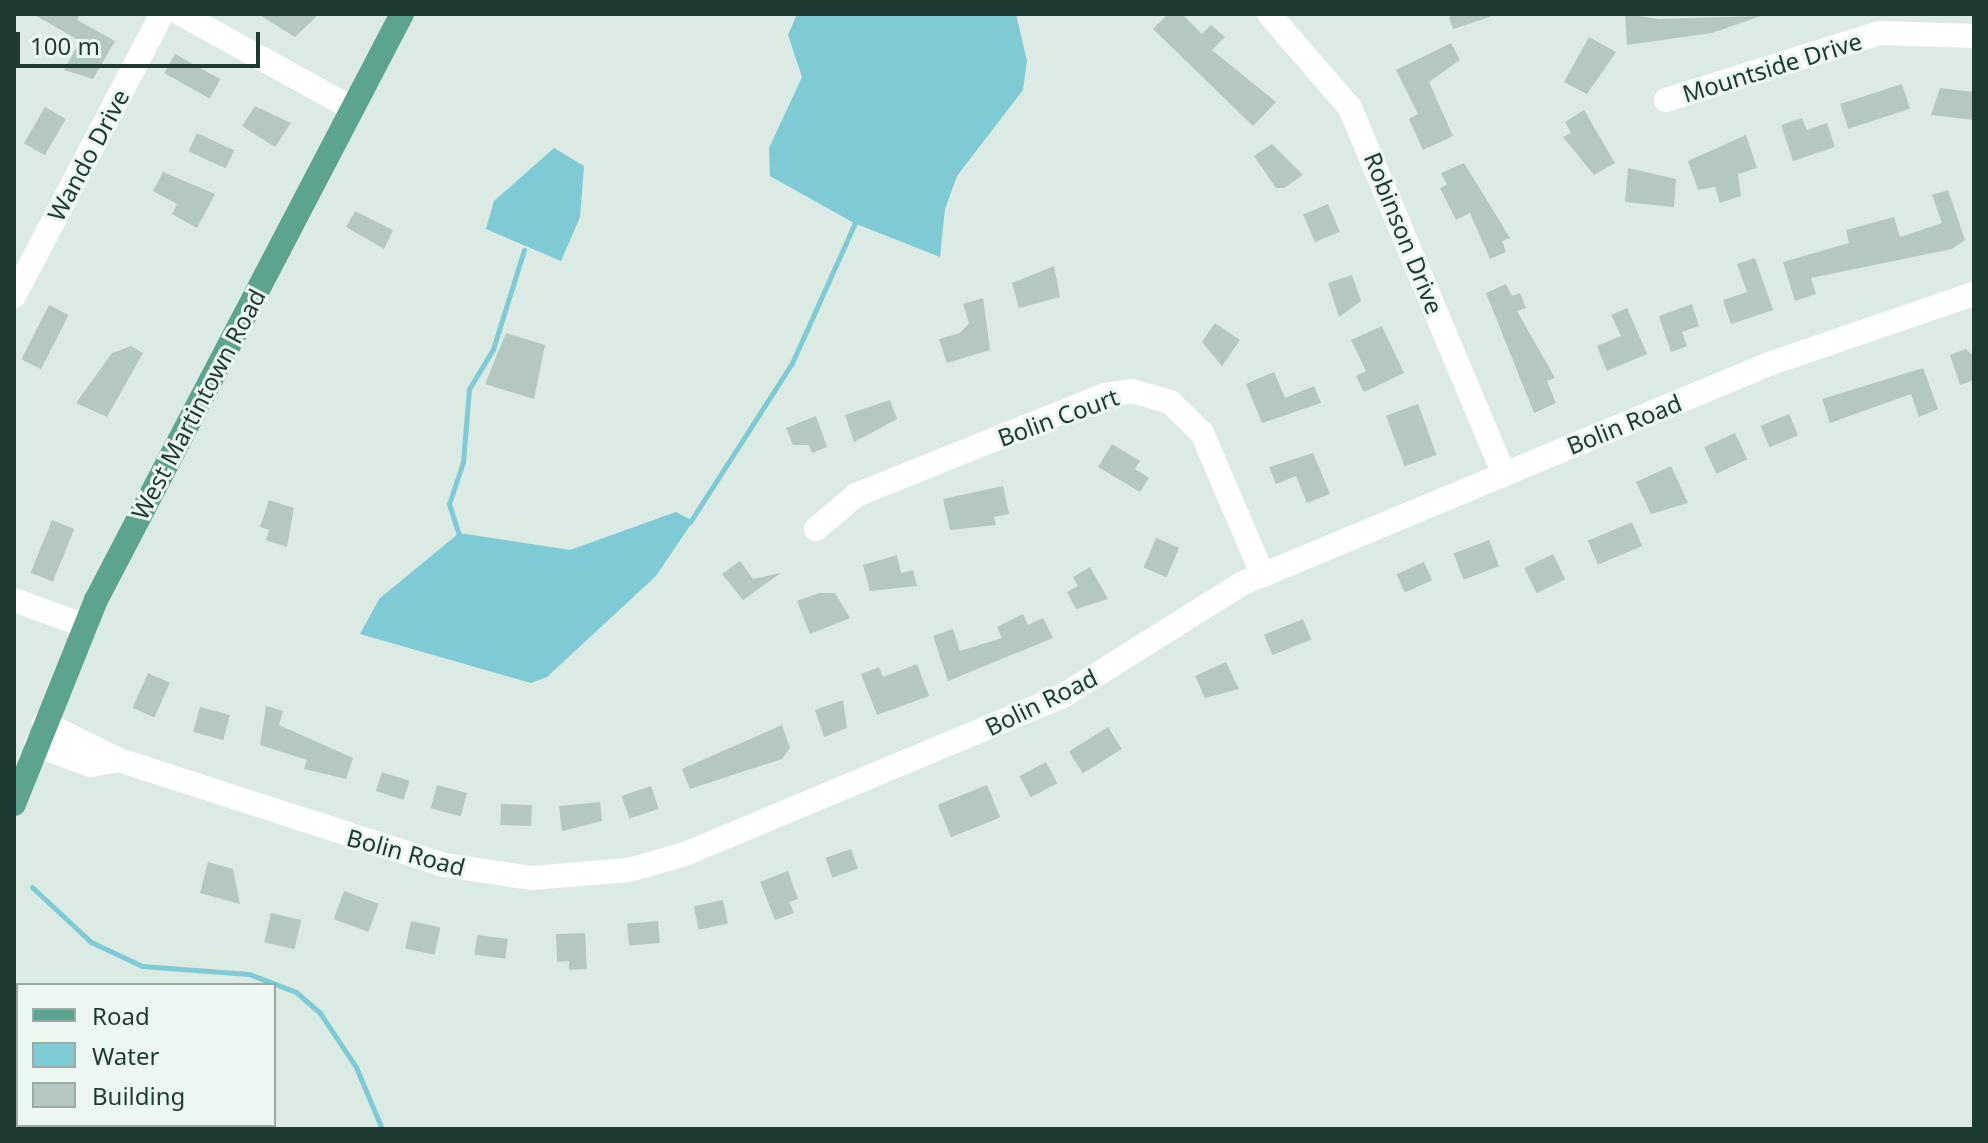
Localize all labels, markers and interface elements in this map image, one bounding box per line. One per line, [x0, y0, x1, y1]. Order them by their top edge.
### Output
scale bar [20, 16, 264, 66]
street label: Mountside Drive [1679, 26, 1865, 108]
text: 100 m [30, 29, 100, 62]
street label: Wando Drive [41, 84, 135, 226]
street label: Robinson Drive [1358, 148, 1450, 318]
street label: West Martintown Road [125, 284, 271, 524]
street label: Bolin Court [994, 382, 1122, 452]
street label: Bolin Road [1562, 388, 1686, 460]
street label: Bolin Road [980, 662, 1102, 742]
street label: Bolin Road [344, 822, 468, 882]
legend [16, 983, 276, 1127]
text: Road [92, 999, 150, 1032]
text: Water [92, 1039, 159, 1072]
text: Building [92, 1079, 185, 1112]

